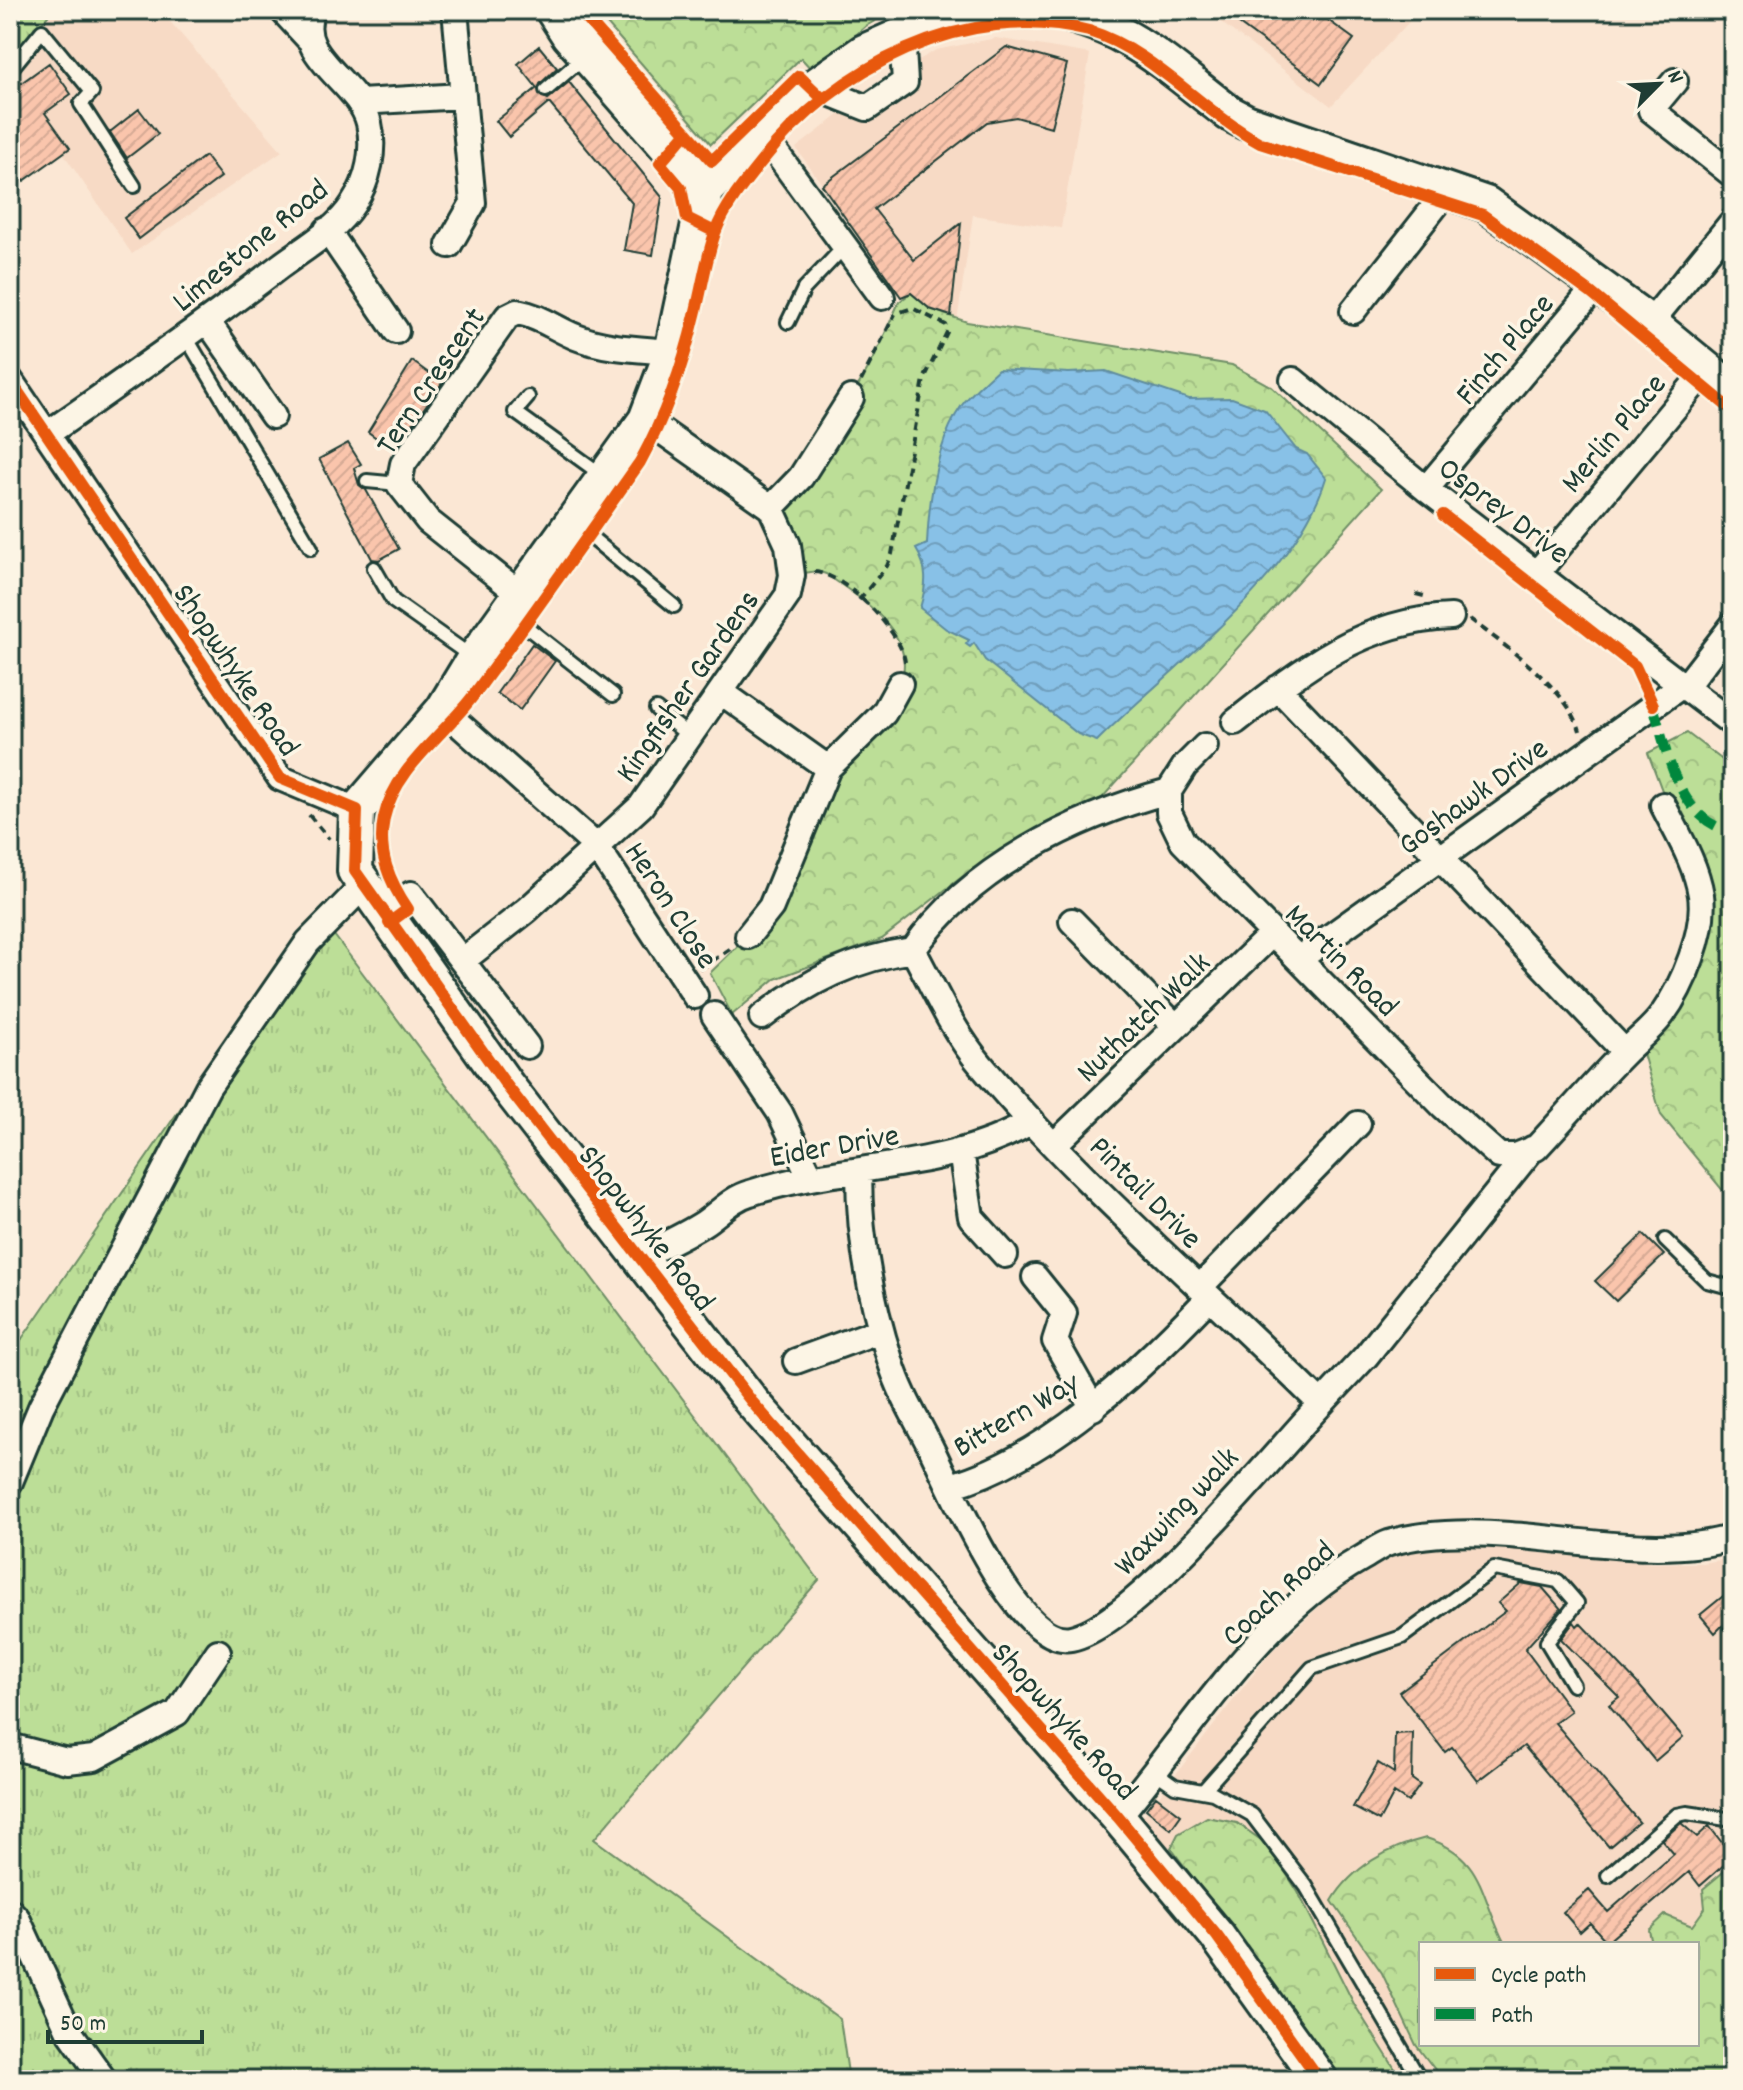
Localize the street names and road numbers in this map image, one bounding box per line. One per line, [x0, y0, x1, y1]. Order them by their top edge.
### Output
street label: Limestone Road [164, 170, 341, 326]
street label: Finch Place [1446, 285, 1567, 417]
street label: Tern Crescent [367, 299, 500, 466]
street label: Merlin Place [1552, 365, 1680, 505]
street label: Osprey Drive [1426, 448, 1578, 578]
street label: Shopwhyke Road [159, 576, 309, 768]
street label: Kingfisher Gardens [606, 582, 774, 794]
street label: Goshawk Drive [1390, 729, 1560, 869]
street label: Heron Close [610, 834, 727, 980]
street label: Martin Road [1272, 895, 1407, 1030]
street label: Nuthatch Walk [1068, 943, 1223, 1096]
street label: Eider Drive [767, 1115, 903, 1183]
street label: Pintail Drive [1076, 1127, 1211, 1262]
street label: Shopwhyke Road [564, 1137, 724, 1323]
street label: Bittern Way [946, 1362, 1090, 1472]
street label: Waxwing walk [1105, 1438, 1252, 1589]
street label: Coach Road [1213, 1532, 1348, 1660]
street label: Shopwhyke Road [978, 1634, 1146, 1813]

